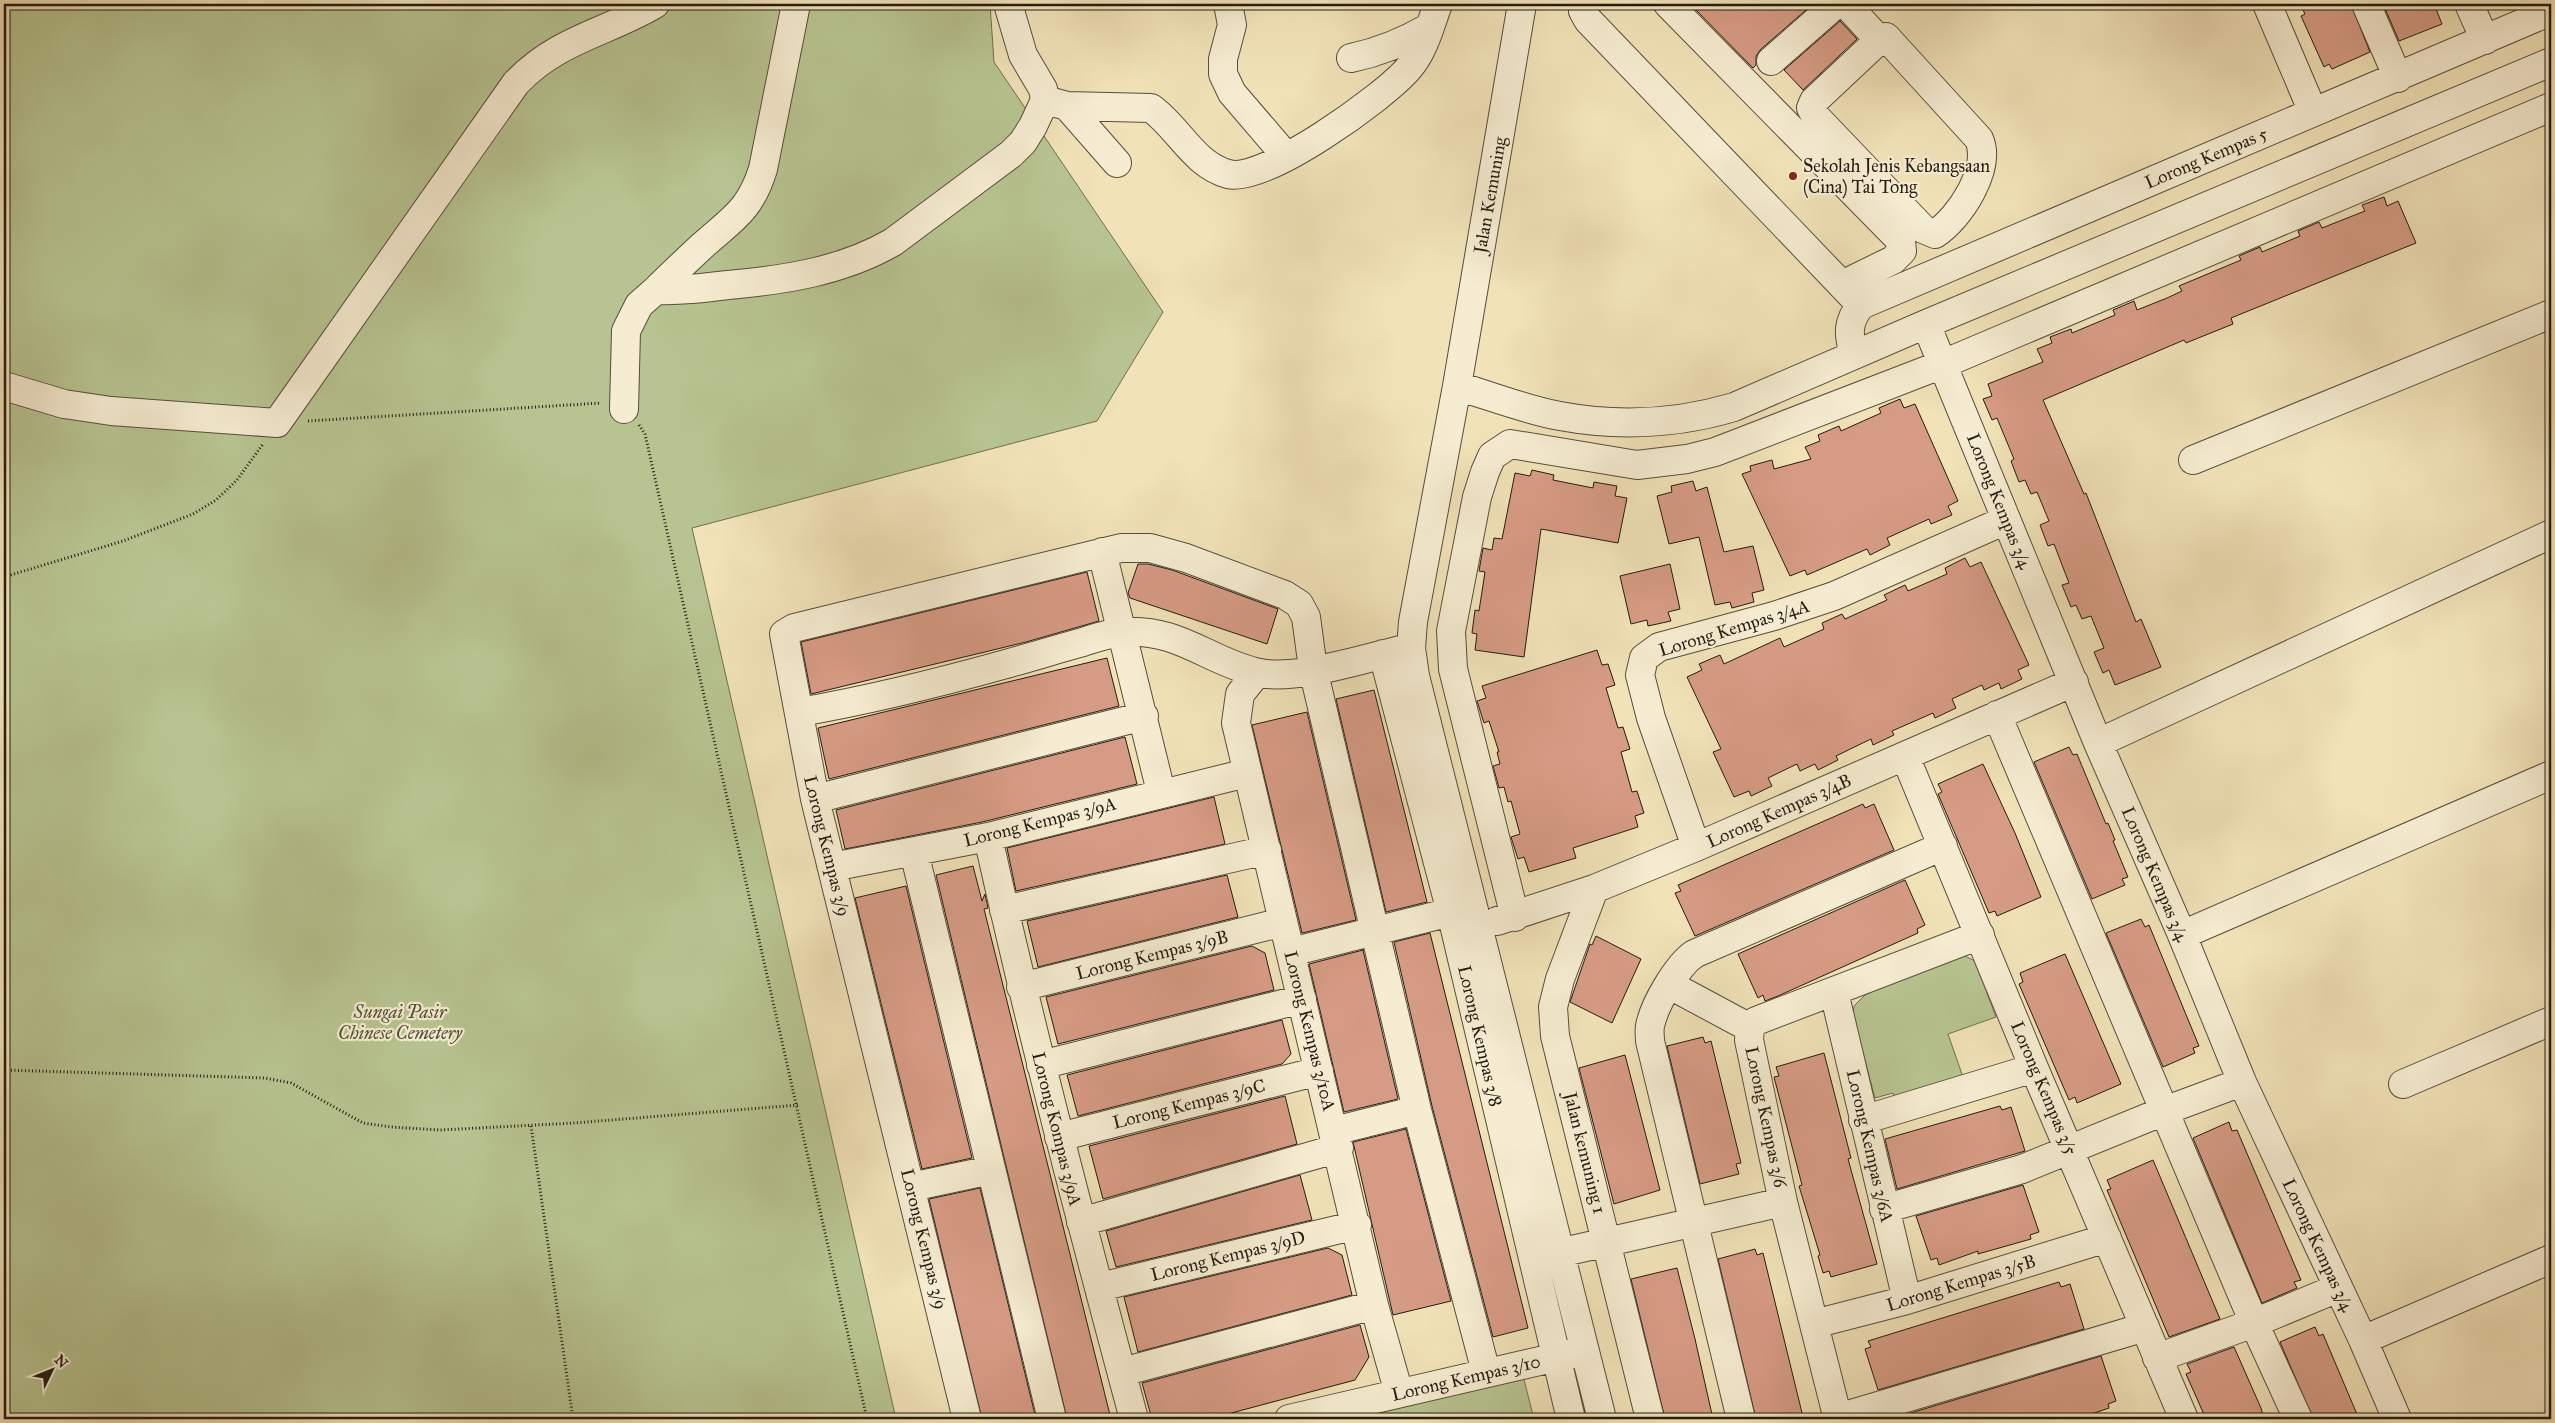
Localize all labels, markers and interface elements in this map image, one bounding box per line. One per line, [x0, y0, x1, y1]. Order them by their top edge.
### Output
street label: Lorong Kempas 5 [2141, 122, 2272, 195]
street label: Jalan Kemuning [1469, 134, 1512, 257]
place label: Sekolah Jenis Kebangsaan (Cina) Tai Tong [1803, 155, 1990, 199]
marker: Sekolah Jenis Kebangsaan (Cina) Tai Tong [1787, 170, 1799, 182]
street label: Lorong Kempas 3/4 [1961, 430, 2037, 573]
street label: Lorong Kempas 3/4A [1656, 595, 1812, 662]
street label: Lorong Kempas 3/4B [1703, 769, 1855, 854]
street label: Lorong Kempas 3/9 [798, 773, 855, 919]
street label: Lorong Kempas 3/9A [961, 792, 1119, 853]
street label: Lorong Kempas 3/4 [2116, 803, 2194, 946]
street label: Lorong Kempas 3/9B [1074, 925, 1231, 986]
street label: Lorong Kempas 3/10A [1278, 949, 1341, 1114]
street label: Lorong Kempas 3/8 [1452, 963, 1507, 1109]
park label: Sungai Pasir Chinese Cemetery [338, 1001, 463, 1044]
street label: Lorong Kempas 3/5 [2005, 1018, 2082, 1159]
street label: Lorong Kempas 3/6 [1739, 1044, 1792, 1191]
street label: Lorong Kompas 3/9A [1026, 1050, 1087, 1209]
street label: Lorong Kempas 3/6A [1841, 1068, 1898, 1225]
street label: Lorong Kempas 3/9C [1110, 1074, 1268, 1135]
street label: Jalan kemuning 1 [1558, 1088, 1611, 1216]
street label: Lorong Kempas 3/9 [895, 1166, 952, 1312]
street label: Lorong Kempas 3/4 [2277, 1175, 2359, 1316]
street label: Lorong Kempas 3/9D [1148, 1226, 1308, 1287]
street label: Lorong Kempas 3/5B [1884, 1250, 2039, 1317]
north arrow [28, 1346, 78, 1396]
street label: Lorong Kempas 3/10 [1389, 1350, 1543, 1407]
text: N [51, 1351, 71, 1372]

